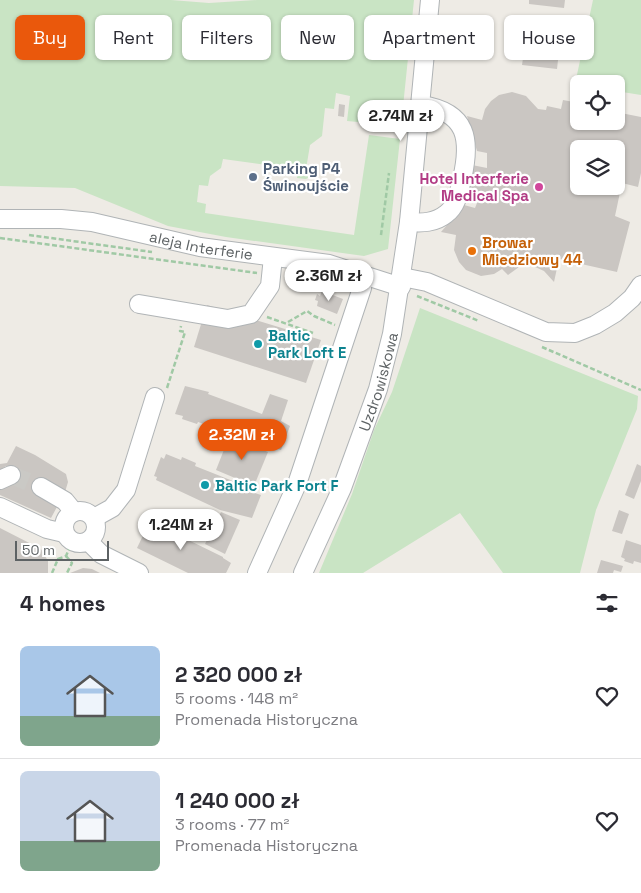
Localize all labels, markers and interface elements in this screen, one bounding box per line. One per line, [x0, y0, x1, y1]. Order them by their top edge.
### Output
chip: Buy [15, 15, 85, 60]
chip: Rent [95, 15, 172, 60]
chip: Filters [182, 15, 271, 60]
chip: New [281, 15, 354, 60]
chip: Apartment [364, 15, 494, 60]
chip: House [504, 15, 594, 60]
map controls [570, 75, 625, 195]
button: locate [570, 75, 625, 130]
pin: 2.74M zł [349, 100, 453, 142]
text: 2.74M zł [368, 105, 434, 126]
button: layers [570, 140, 625, 195]
place label: Parking P4 Świnoujście [263, 159, 349, 195]
place label: Hotel Interferie Medical Spa [419, 169, 529, 205]
marker: Parking P4 Świnoujście [247, 171, 259, 183]
marker: Hotel Interferie Medical Spa [533, 181, 545, 193]
street label: aleja Interferie [148, 226, 254, 263]
place label: Browar Miedziowy 44 [482, 233, 583, 269]
marker: Browar Miedziowy 44 [466, 245, 478, 257]
pin: 2.36M zł [277, 260, 381, 302]
text: 2.36M zł [296, 265, 362, 286]
place label: Baltic Park Loft E [268, 326, 346, 362]
street label: Uzdrowiskowa [354, 330, 402, 434]
marker: Baltic Park Loft E [252, 338, 264, 350]
pin: 2.32M zł [190, 418, 294, 461]
text: 2.32M zł [209, 424, 275, 445]
place label: Baltic Park Fort F [215, 476, 339, 495]
marker: Baltic Park Fort F [199, 479, 211, 491]
pin: 1.24M zł [129, 508, 233, 551]
text: 1.24M zł [149, 514, 213, 535]
scale bar [15, 538, 109, 561]
text: 50 m [22, 541, 55, 559]
icon: filters [593, 589, 621, 617]
text: 4 homes [20, 590, 106, 617]
text: 2 320 000 zł [175, 661, 303, 688]
icon: home [60, 666, 120, 726]
icon: heart [593, 682, 621, 710]
text: 5 rooms · 148 m² [175, 688, 298, 709]
text: Promenada Historyczna [175, 709, 358, 730]
text: 1 240 000 zł [175, 787, 300, 814]
icon: home [60, 791, 120, 851]
icon: heart [593, 807, 621, 835]
text: 3 rooms · 77 m² [175, 814, 289, 835]
text: Promenada Historyczna [175, 835, 358, 856]

